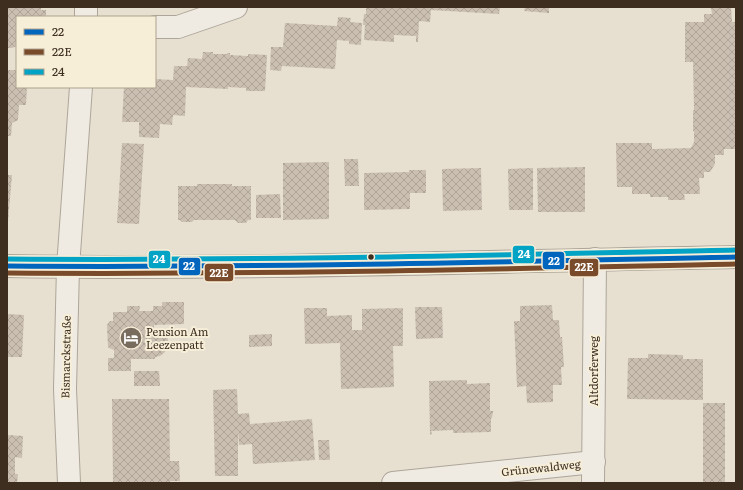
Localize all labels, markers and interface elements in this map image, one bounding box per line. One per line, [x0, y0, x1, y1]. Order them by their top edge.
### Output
legend [16, 16, 156, 88]
text: 22 [52, 22, 64, 40]
text: 22E [52, 42, 72, 60]
text: 24 [52, 62, 65, 80]
line badge: 24 [512, 245, 535, 264]
text: 24 [518, 245, 531, 261]
line badge: 24 [148, 250, 171, 269]
text: 24 [153, 250, 166, 266]
line badge: 22 [542, 251, 565, 270]
unlabelled marker [366, 252, 376, 262]
text: 22 [548, 252, 560, 268]
line badge: 22 [178, 257, 201, 276]
text: 22 [183, 257, 195, 273]
line badge: 22E [569, 258, 599, 277]
text: 22E [574, 258, 594, 274]
line badge: 22E [204, 263, 234, 282]
text: 22E [209, 264, 229, 280]
street label: Bismarckstraße [56, 315, 74, 399]
place label: Pension Am Leezenpatt [146, 323, 209, 352]
hotel icon: Pension Am Leezenpatt [118, 325, 144, 351]
street label: Altdorferweg [585, 335, 601, 406]
street label: Grünewaldweg [500, 455, 582, 479]

